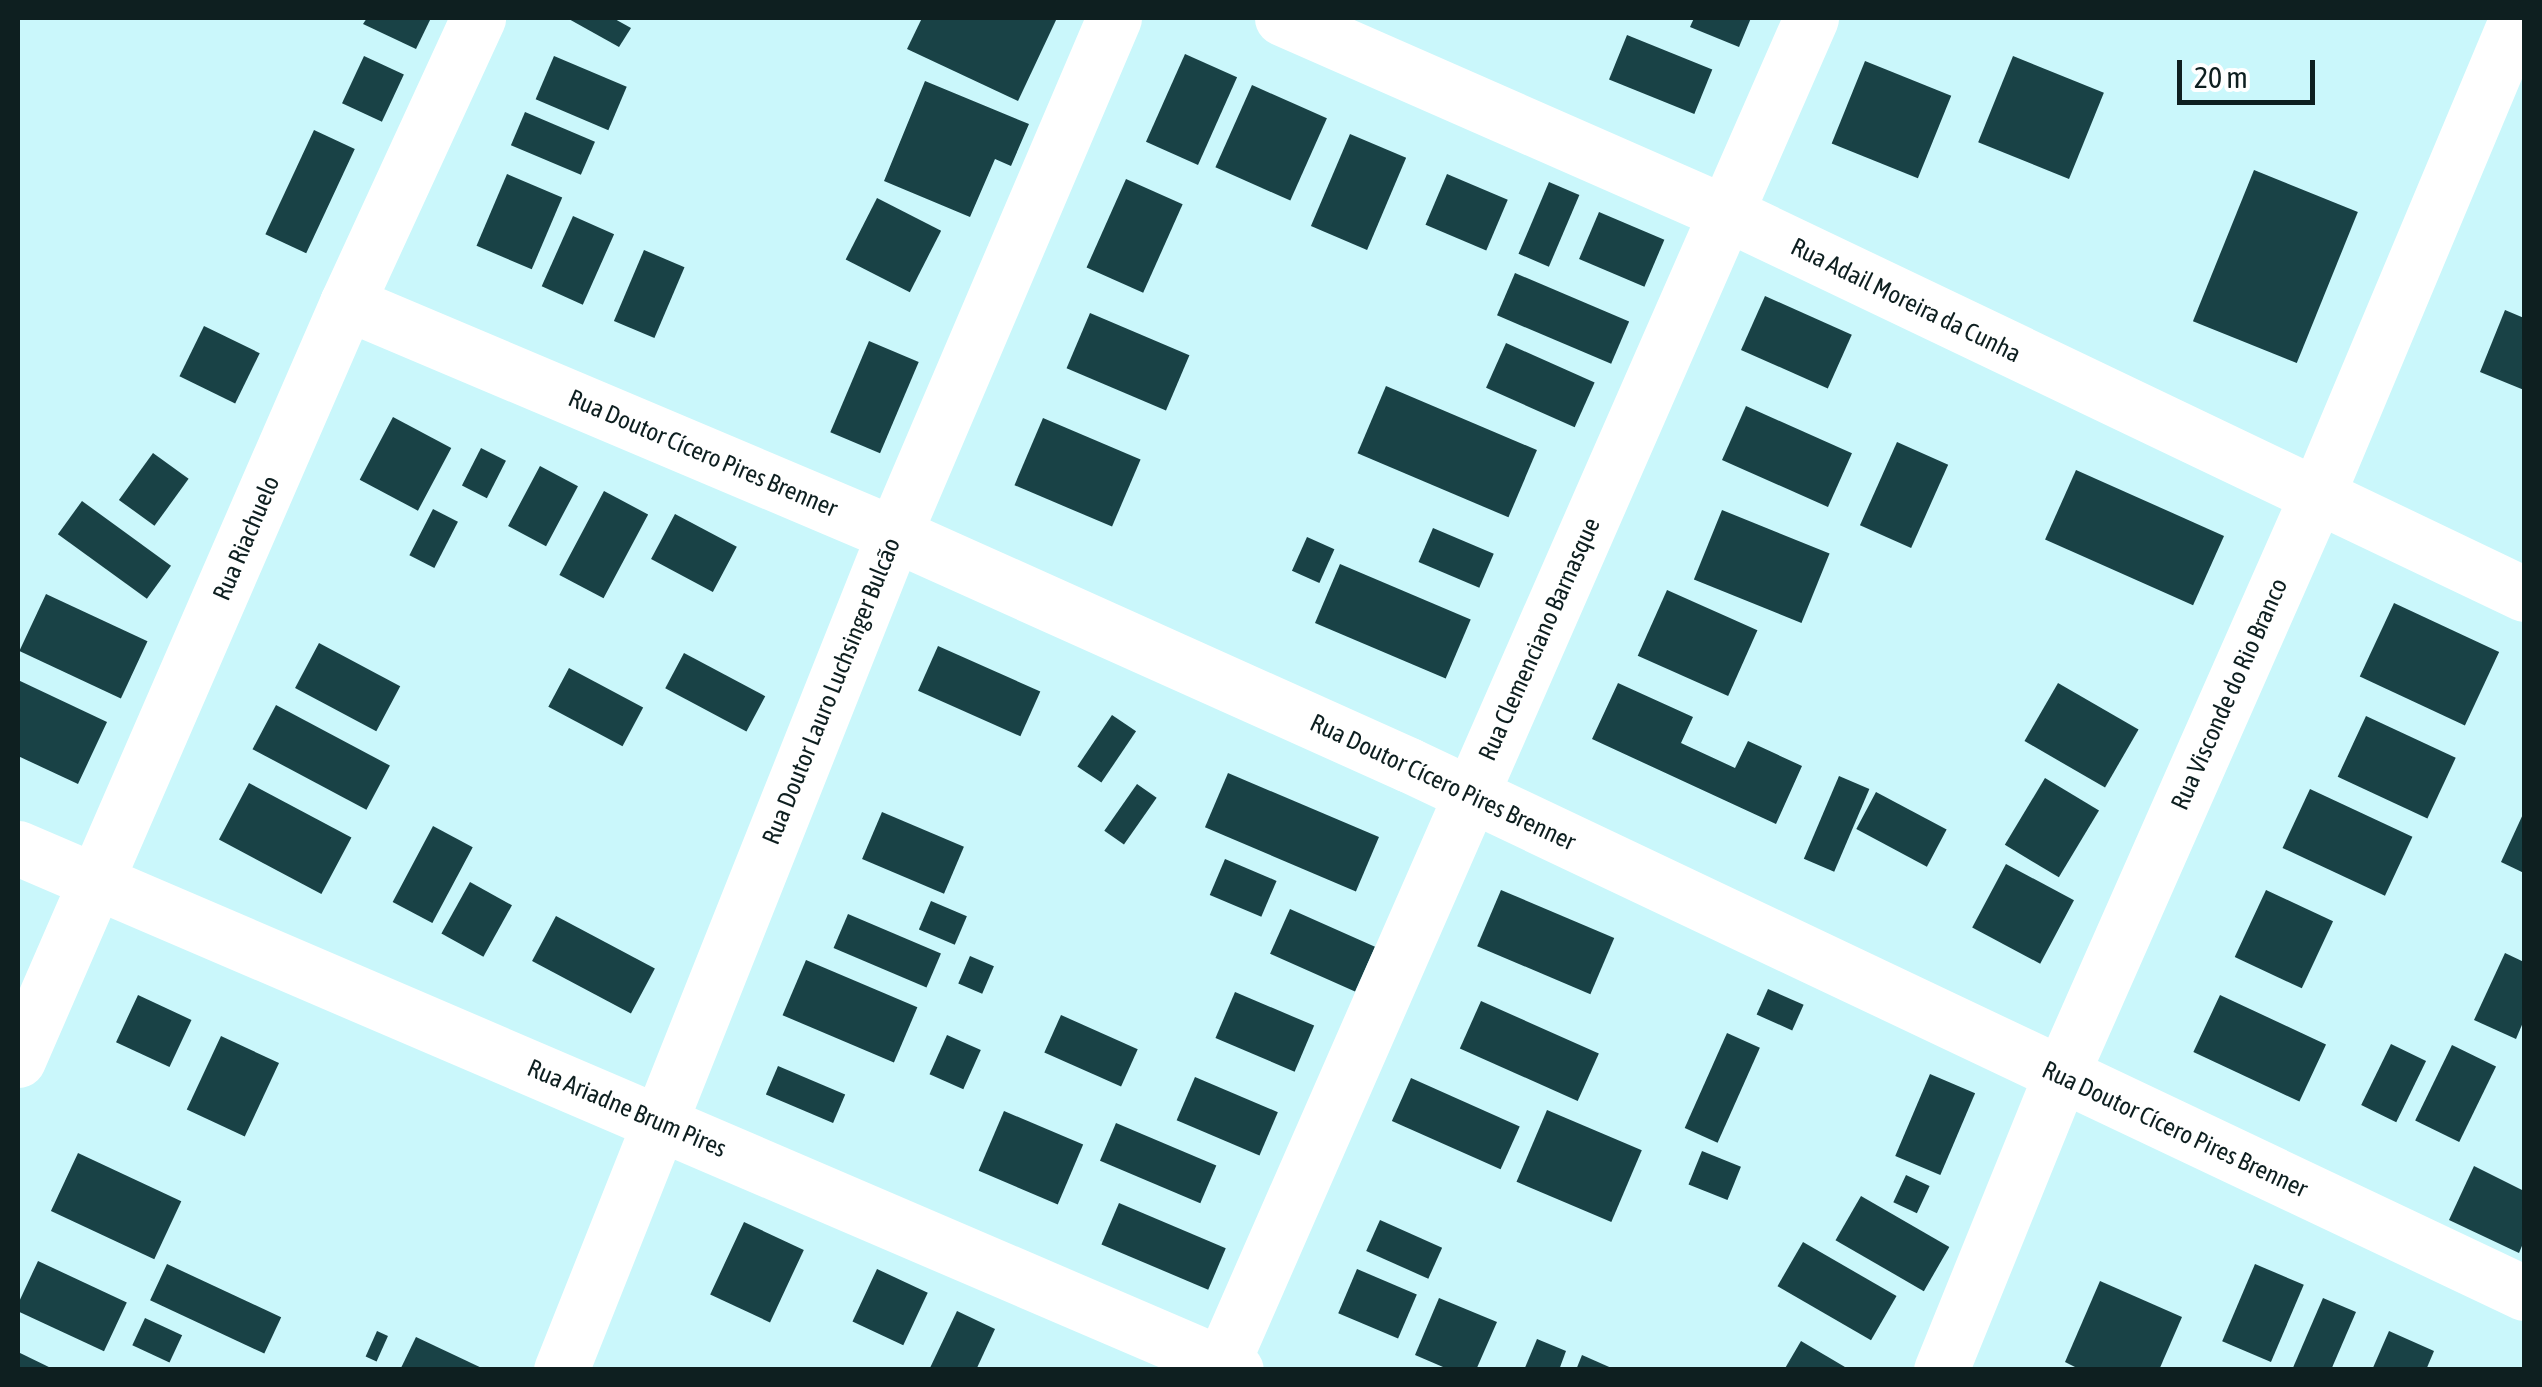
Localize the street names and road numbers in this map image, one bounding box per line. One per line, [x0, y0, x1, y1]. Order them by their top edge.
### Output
street label: Rua Adail Moreira da Cunha [1786, 231, 2026, 369]
street label: Rua Doutor Cícero Pires Brenner [564, 383, 842, 523]
street label: Rua Riachuelo [206, 471, 286, 605]
street label: Rua Clemenciano Barnasque [1472, 513, 1606, 765]
street label: Rua Doutor Lauro Luchsinger Bulcão [756, 533, 906, 849]
street label: Rua Visconde do Rio Branco [2164, 574, 2294, 814]
street label: Rua Doutor Cícero Pires Brenner [1306, 707, 1580, 857]
street label: Rua Ariadne Brum Pires [523, 1053, 731, 1163]
street label: Rua Doutor Cícero Pires Brenner [2038, 1054, 2312, 1204]

